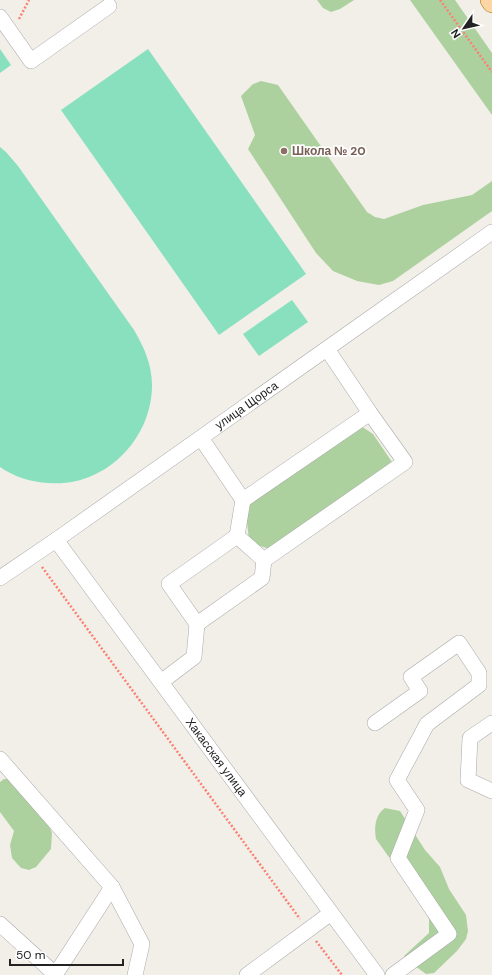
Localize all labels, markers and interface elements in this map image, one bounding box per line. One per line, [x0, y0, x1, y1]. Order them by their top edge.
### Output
north arrow [444, 8, 484, 48]
text: N [448, 26, 464, 41]
place label: Школа № 20 [292, 143, 366, 159]
marker: Школа № 20 [279, 146, 289, 156]
street label: улица Щорса [212, 377, 281, 433]
street label: Хакасская улица [182, 715, 251, 800]
scale bar [10, 941, 123, 967]
text: 50 m [16, 947, 45, 963]

